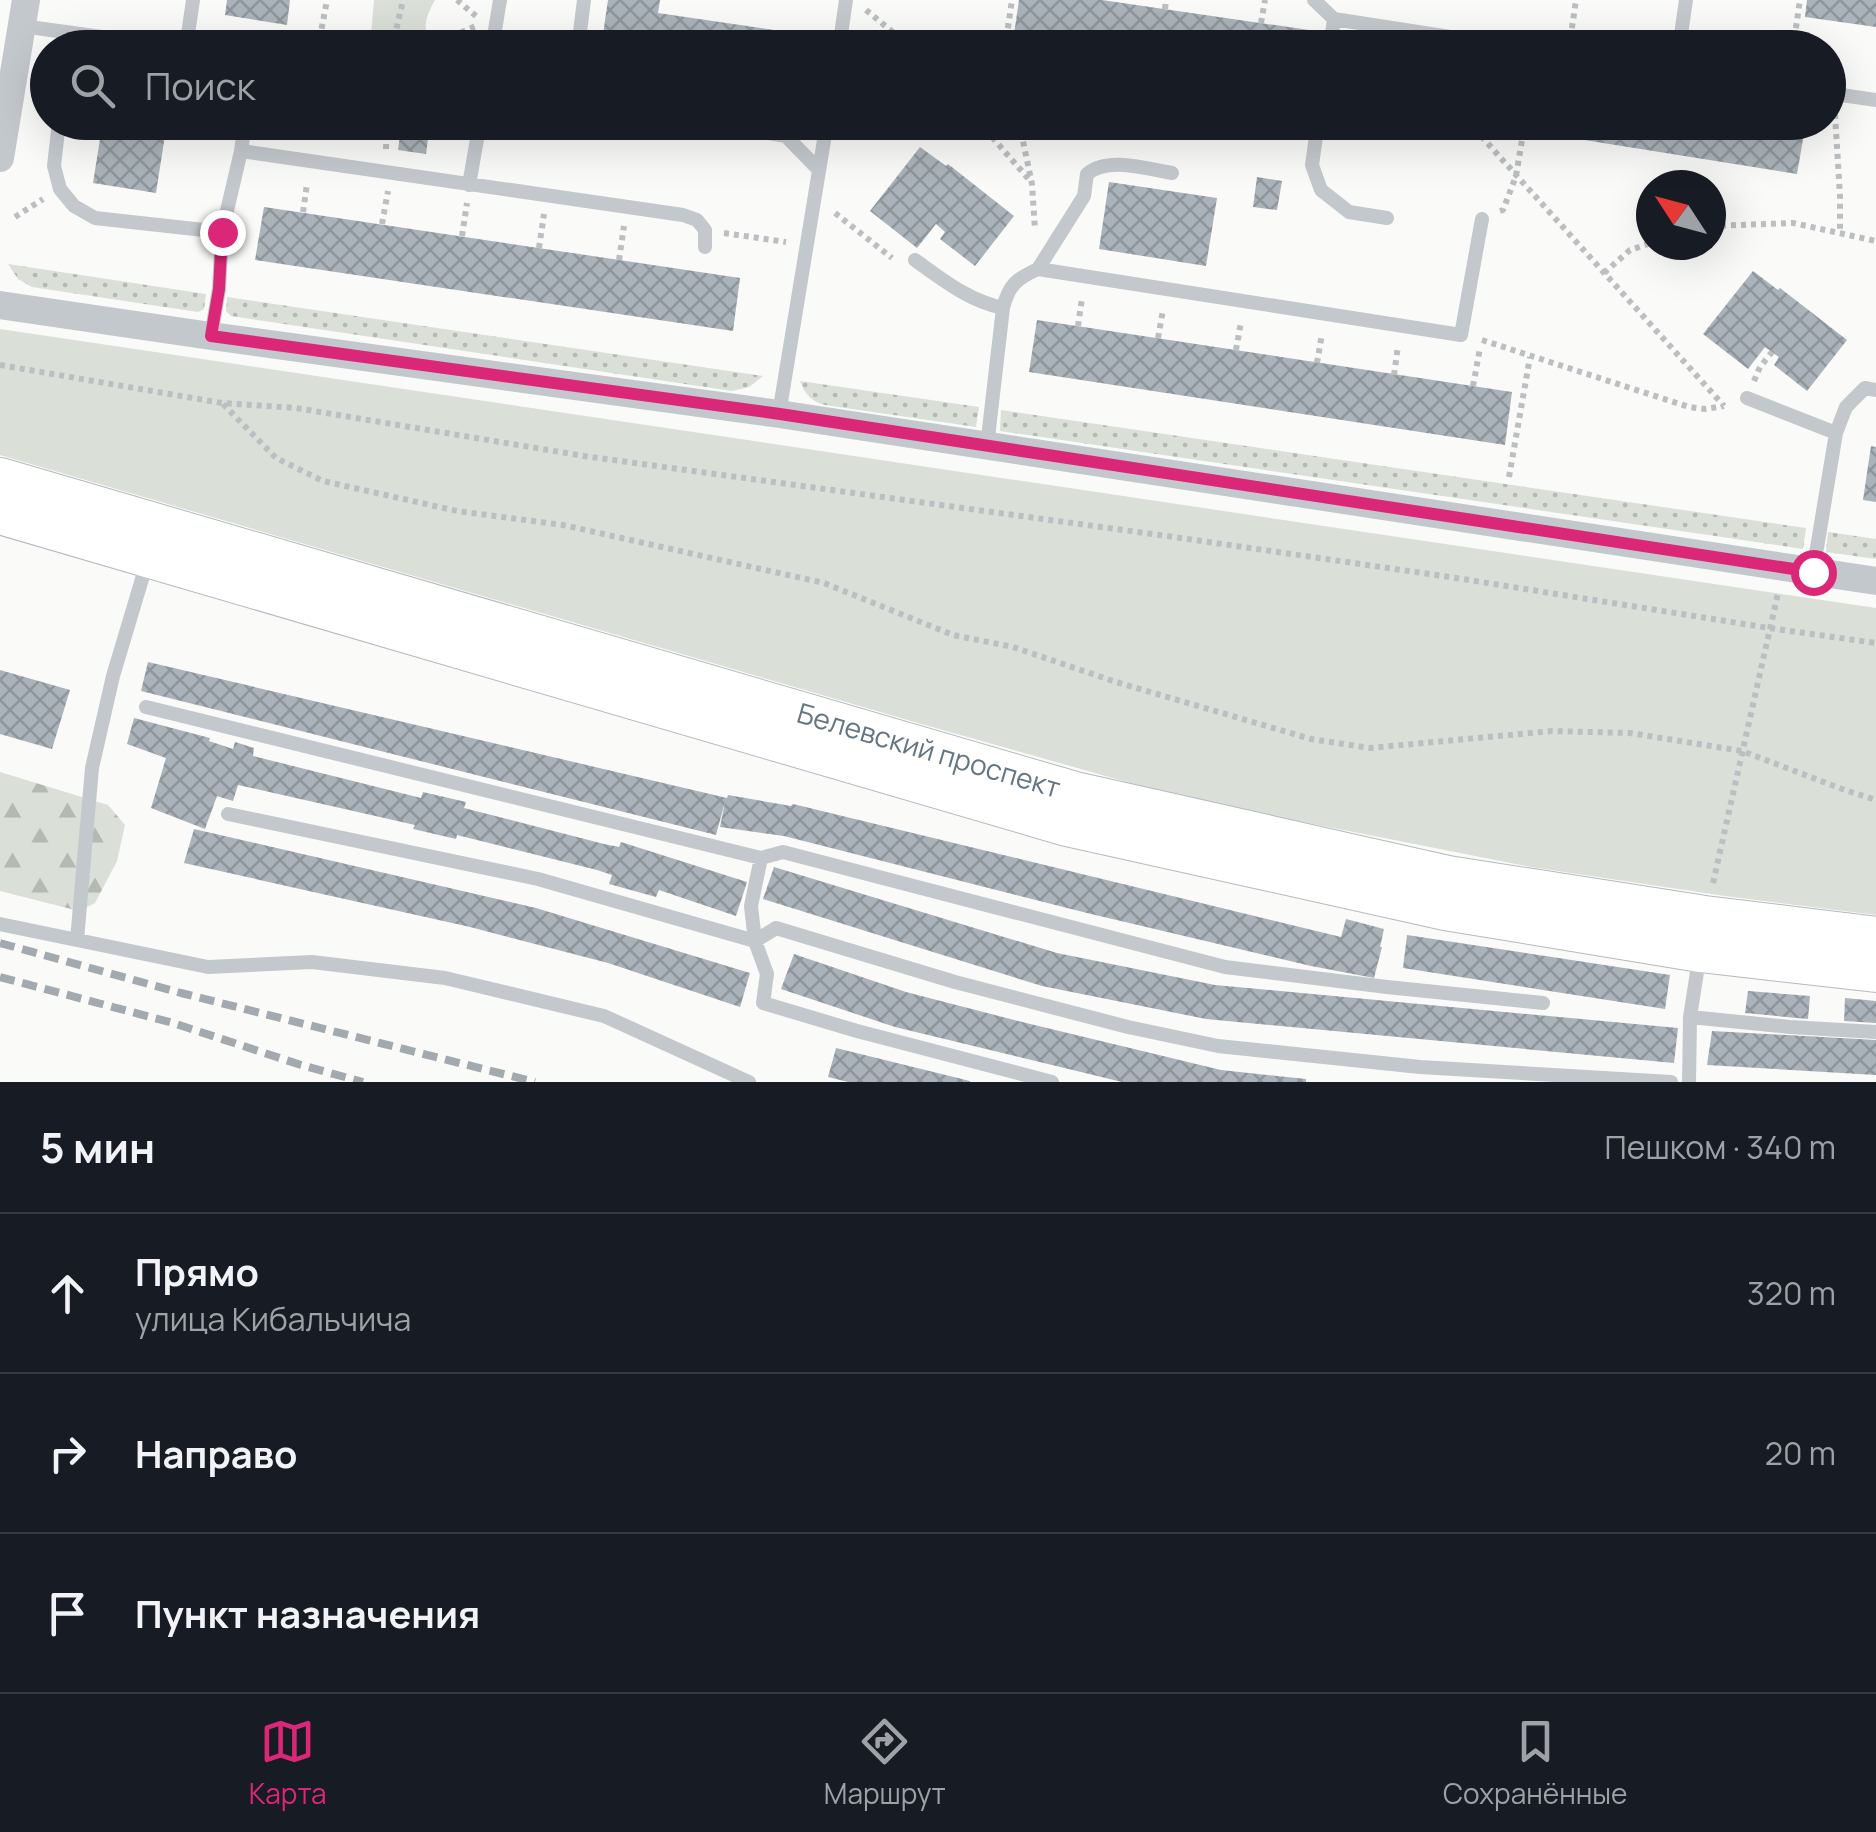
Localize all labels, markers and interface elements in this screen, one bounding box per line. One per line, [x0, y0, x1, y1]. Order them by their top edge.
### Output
search box [30, 30, 1846, 140]
icon: search [65, 58, 120, 113]
text: Поиск [145, 59, 255, 111]
north arrow [1636, 170, 1726, 260]
route end [200, 210, 246, 256]
route start [1791, 550, 1837, 596]
street label: Белевский проспект [793, 693, 1065, 806]
text: 5 мин [40, 1118, 155, 1176]
text: Пешком · 340 m [1605, 1125, 1836, 1169]
text: Прямо [135, 1245, 259, 1297]
icon: ahead [40, 1266, 95, 1321]
text: 320 m [1747, 1271, 1836, 1315]
text: улица Кибальчича [135, 1297, 411, 1341]
icon: right [40, 1426, 95, 1481]
text: Направо [135, 1427, 297, 1479]
text: 20 m [1765, 1431, 1836, 1475]
icon: arrive [40, 1586, 95, 1641]
text: Пункт назначения [135, 1587, 480, 1639]
tab: Карта [249, 1714, 327, 1812]
tab: Маршрут [824, 1714, 946, 1812]
tab: Сохранённые [1443, 1714, 1627, 1812]

